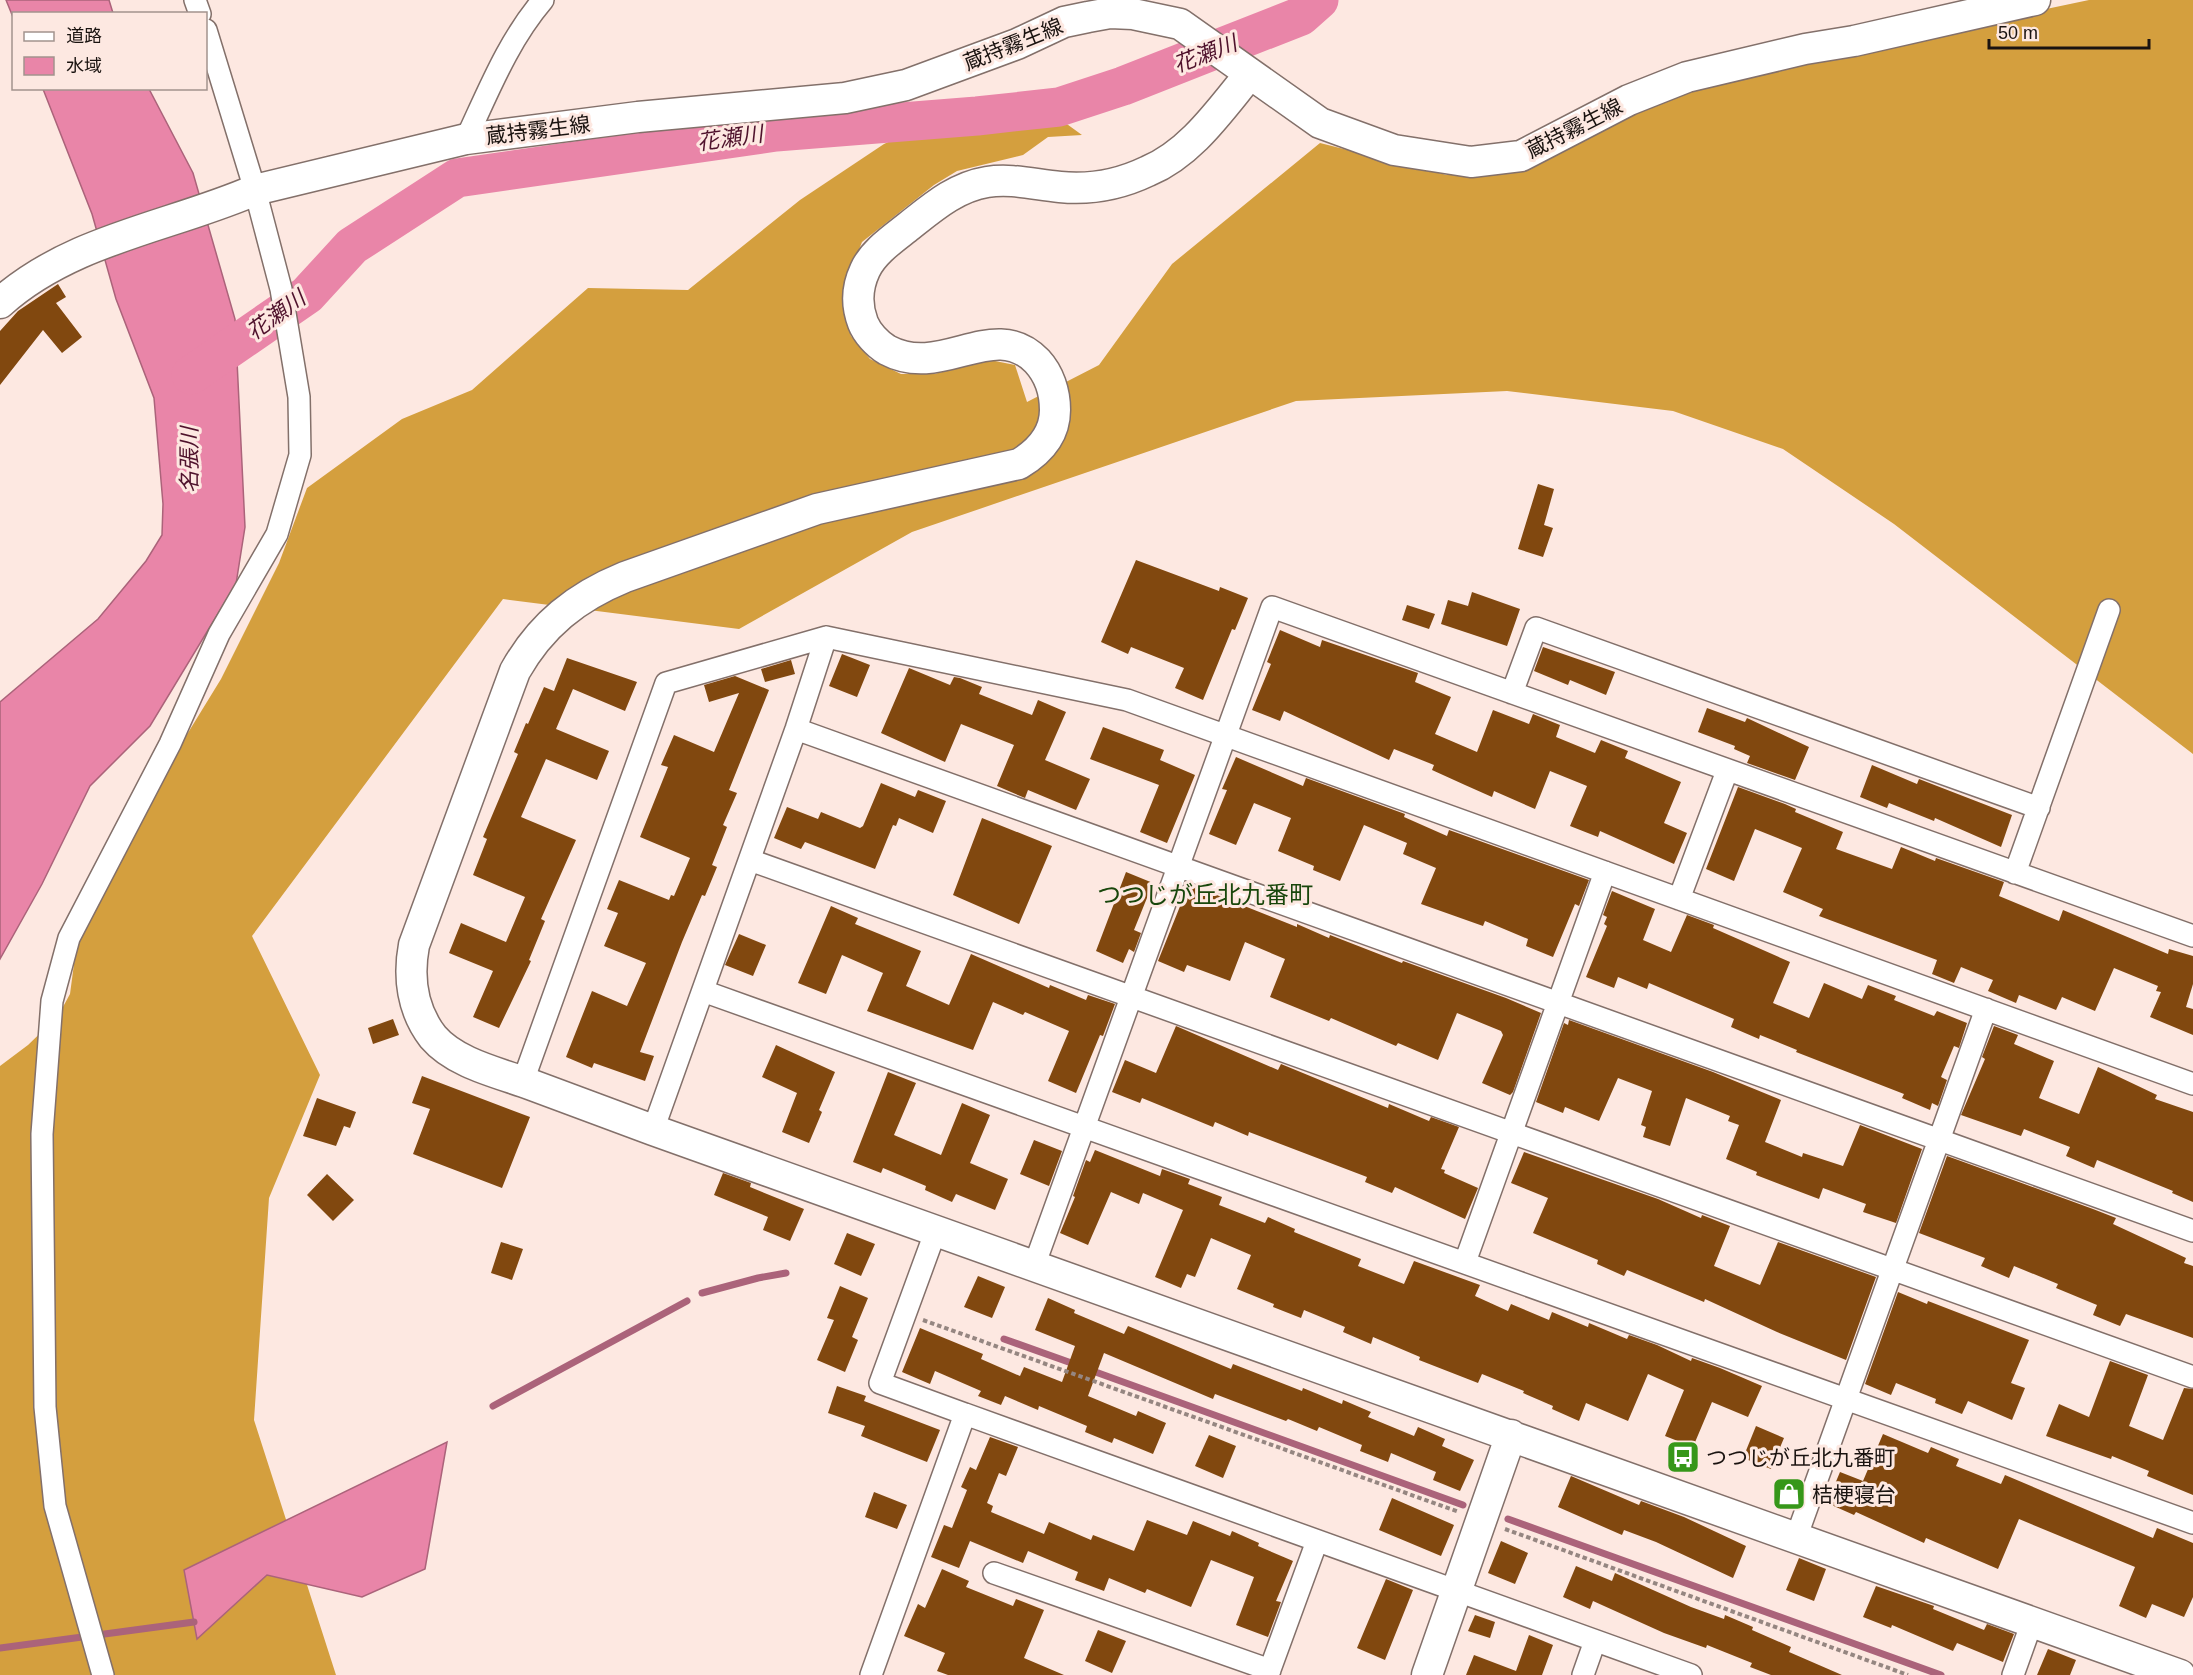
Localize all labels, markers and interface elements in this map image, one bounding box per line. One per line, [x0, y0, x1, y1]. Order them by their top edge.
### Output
legend [12, 12, 207, 90]
scale bar [1989, 12, 2150, 50]
street label: 蔵持霧生線 [960, 14, 1066, 74]
text: 50 m [1998, 23, 2038, 43]
text: 道路 [66, 26, 102, 46]
water label: 花瀬川 [1170, 30, 1242, 77]
text: 水域 [66, 56, 102, 76]
street label: 蔵持霧生線 [1522, 94, 1626, 162]
street label: 蔵持霧生線 [484, 112, 592, 148]
water label: 花瀬川 [696, 121, 766, 155]
water label: 花瀬川 [242, 284, 312, 345]
water label: 名張川 [177, 425, 202, 493]
district label: つつじが丘北九番町 [1097, 881, 1313, 908]
bus stop icon: つつじが丘北九番町 [1665, 1439, 1701, 1475]
place label: つつじが丘北九番町 [1706, 1446, 1895, 1469]
shop icon: 桔梗寝台 [1771, 1476, 1807, 1512]
place label: 桔梗寝台 [1812, 1483, 1896, 1506]

